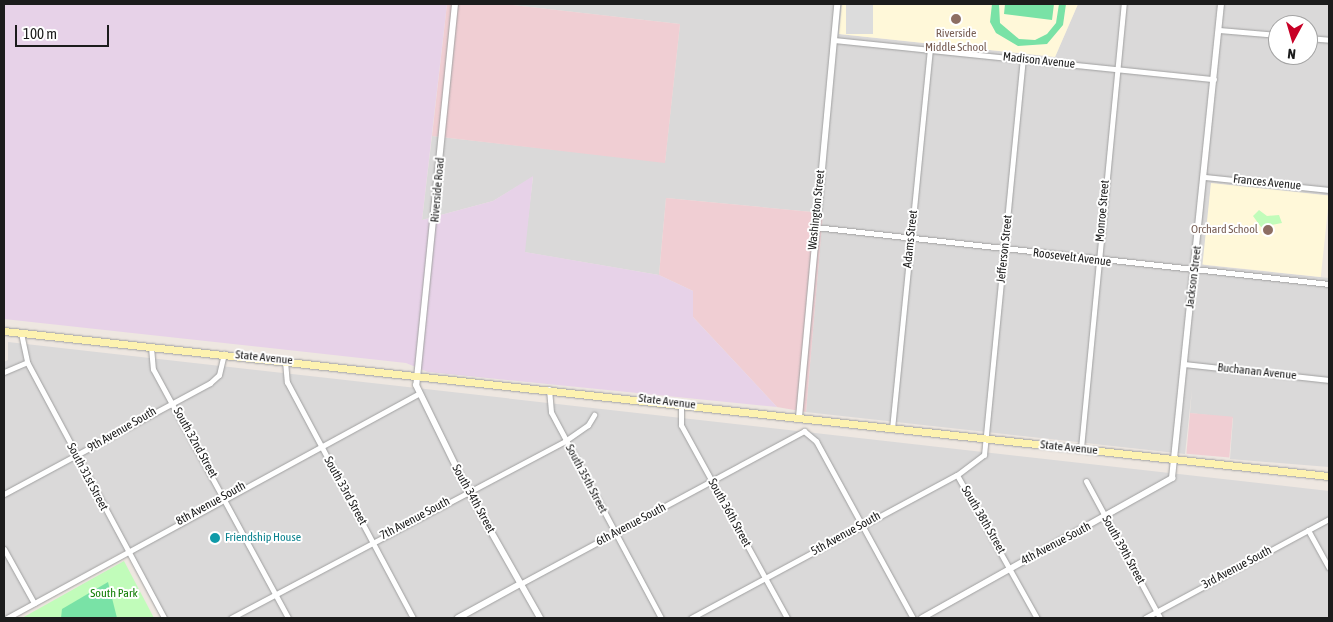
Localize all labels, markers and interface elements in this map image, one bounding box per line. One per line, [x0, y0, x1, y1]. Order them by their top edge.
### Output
marker: Riverside Middle School [950, 13, 962, 25]
scale bar [18, 15, 111, 47]
north arrow [1268, 15, 1318, 65]
text: 100 m [23, 25, 57, 42]
place label: Riverside Middle School [925, 27, 987, 55]
text: N [1287, 46, 1296, 62]
street label: Madison Avenue [1002, 50, 1076, 72]
street label: Riverside Road [428, 157, 448, 223]
street label: Washington Street [806, 169, 828, 251]
street label: Frances Avenue [1232, 172, 1302, 194]
street label: Monroe Street [1093, 179, 1113, 243]
street label: Adams Street [901, 209, 921, 269]
street label: Jefferson Street [994, 214, 1016, 284]
place label: Orchard School [1191, 223, 1258, 237]
marker: Orchard School [1262, 224, 1274, 236]
street label: Jackson Street [1183, 245, 1205, 309]
street label: Roosevelt Avenue [1032, 246, 1112, 270]
street label: State Avenue [235, 348, 293, 368]
street label: Buchanan Avenue [1217, 361, 1297, 383]
street label: State Avenue [637, 391, 697, 413]
street label: 9th Avenue South [85, 404, 159, 456]
street label: South 32nd Street [170, 405, 220, 481]
street label: State Avenue [1040, 438, 1098, 458]
street label: South 31st Street [63, 441, 111, 513]
street label: South 35th Street [562, 442, 610, 516]
street label: South 33rd Street [320, 454, 370, 528]
street label: South 34th Street [448, 462, 498, 536]
street label: South 36th Street [704, 476, 754, 550]
street label: 8th Avenue South [174, 479, 248, 529]
street label: South 38th Street [958, 484, 1008, 556]
street label: 7th Avenue South [378, 495, 452, 543]
street label: 6th Avenue South [594, 501, 668, 549]
street label: 5th Avenue South [809, 509, 883, 559]
street label: South 39th Street [1098, 513, 1148, 587]
street label: 4th Avenue South [1019, 520, 1093, 568]
place label: Friendship House [225, 531, 301, 545]
marker: Friendship House [209, 532, 221, 544]
street label: 3rd Avenue South [1200, 544, 1274, 592]
park label: South Park [90, 587, 138, 601]

